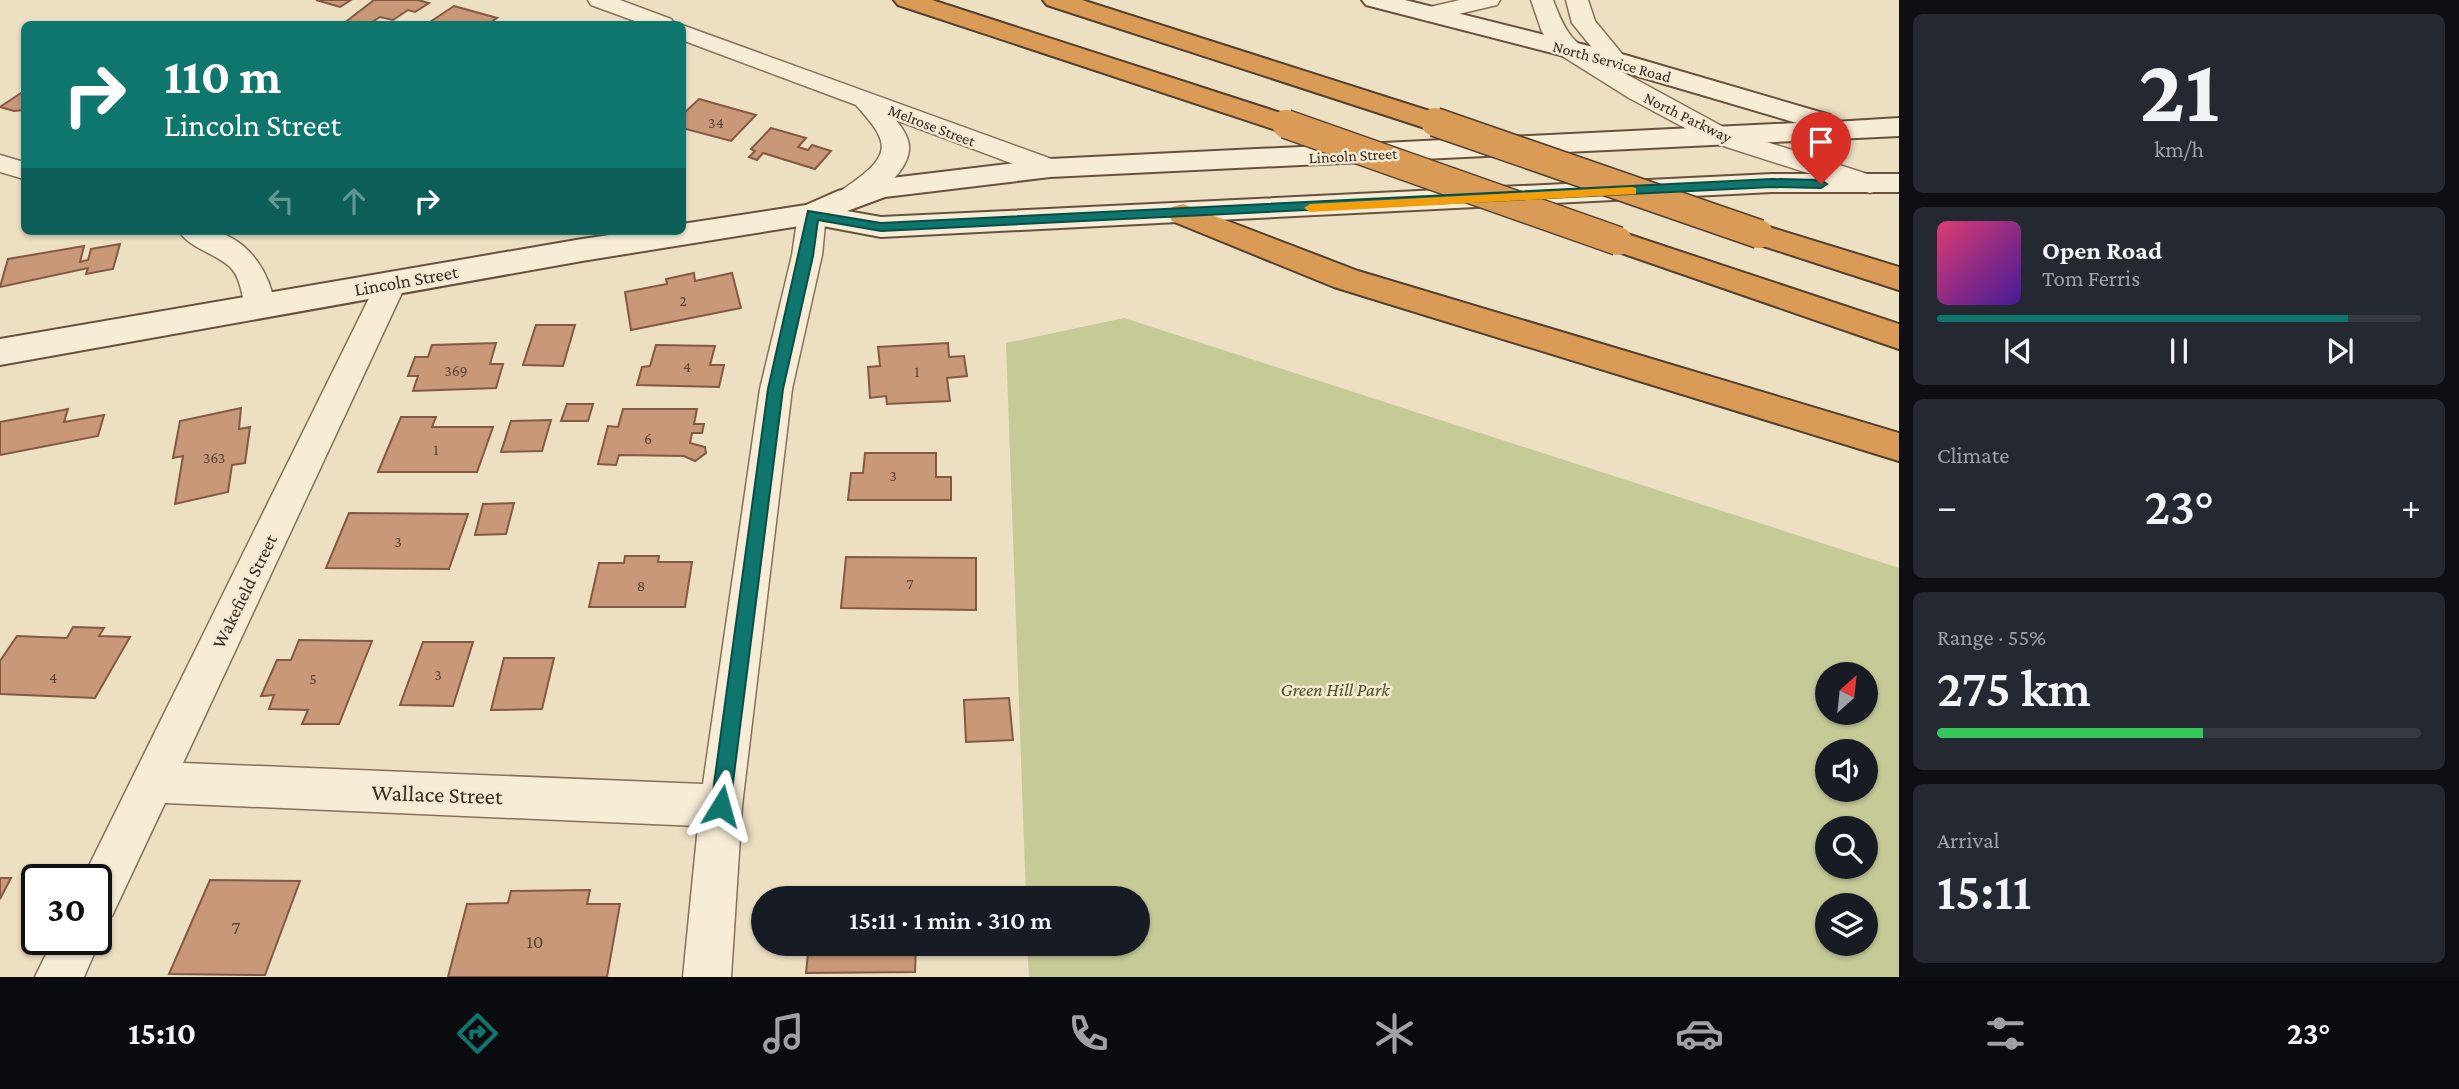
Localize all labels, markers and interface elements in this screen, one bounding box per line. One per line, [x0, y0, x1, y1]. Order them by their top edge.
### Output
street label: North Service Road [1551, 38, 1673, 86]
text: 21 [2139, 39, 2219, 141]
icon: right [49, 49, 140, 140]
text: 110 m [164, 49, 281, 104]
street label: North Parkway [1641, 89, 1735, 147]
street label: Melrose Street [886, 101, 978, 150]
text: Lincoln Street [164, 107, 341, 143]
pin [1791, 112, 1851, 184]
house number: 34 [708, 114, 724, 131]
icon: arrive [1802, 123, 1840, 161]
text: km/h [2154, 136, 2204, 162]
street label: Lincoln Street [1308, 145, 1398, 166]
icon: left [262, 182, 300, 220]
icon: ahead [335, 182, 373, 220]
icon: right [408, 182, 446, 220]
text: Open Road [2042, 236, 2162, 265]
street label: Lincoln Street [352, 261, 460, 300]
text: Tom Ferris [2042, 265, 2140, 291]
house number: 2 [679, 292, 687, 309]
icon: previous [1999, 332, 2037, 370]
icon: pause [2160, 332, 2198, 370]
icon: next [2321, 332, 2359, 370]
house number: 4 [683, 358, 691, 375]
house number: 369 [444, 362, 468, 379]
house number: 1 [914, 363, 920, 380]
house number: 6 [644, 430, 652, 447]
house number: 1 [433, 441, 439, 458]
text: Climate [1937, 442, 2009, 468]
house number: 363 [203, 449, 225, 466]
house number: 3 [889, 467, 897, 484]
text: 23° [2144, 477, 2214, 535]
text: − [1937, 485, 1957, 527]
text: + [2401, 485, 2421, 527]
street label: Wakefield Street [208, 530, 281, 652]
house number: 3 [394, 533, 402, 550]
house number: 7 [906, 575, 914, 592]
house number: 8 [637, 577, 645, 594]
text: Range · 55% [1937, 624, 2046, 650]
text: 275 km [1937, 659, 2091, 717]
north arrow [1815, 662, 1878, 724]
map controls [1815, 662, 1878, 956]
house number: 3 [434, 666, 442, 683]
house number: 4 [49, 669, 57, 686]
house number: 5 [309, 670, 317, 687]
park label: Green Hill Park [1280, 679, 1390, 700]
button: sound [1815, 739, 1878, 802]
position arrow [684, 769, 758, 843]
street label: Wallace Street [371, 779, 503, 809]
button: search [1815, 816, 1878, 879]
text: Arrival [1937, 827, 2000, 853]
text: 15:11 [1937, 862, 2031, 920]
speed limit sign: 30 [21, 864, 112, 955]
button: layers [1815, 893, 1878, 956]
text: 15:11 · 1 min · 310 m [849, 906, 1052, 935]
house number: 7 [232, 917, 241, 938]
house number: 10 [526, 931, 544, 952]
icon: directions [453, 1009, 502, 1058]
icon: music [759, 1009, 808, 1058]
icon: phone [1064, 1009, 1113, 1058]
icon: climate [1370, 1009, 1419, 1058]
icon: car [1675, 1009, 1724, 1058]
icon: filters [1981, 1009, 2030, 1058]
text: 15:10 [128, 1015, 196, 1051]
text: 23° [2287, 1015, 2331, 1051]

